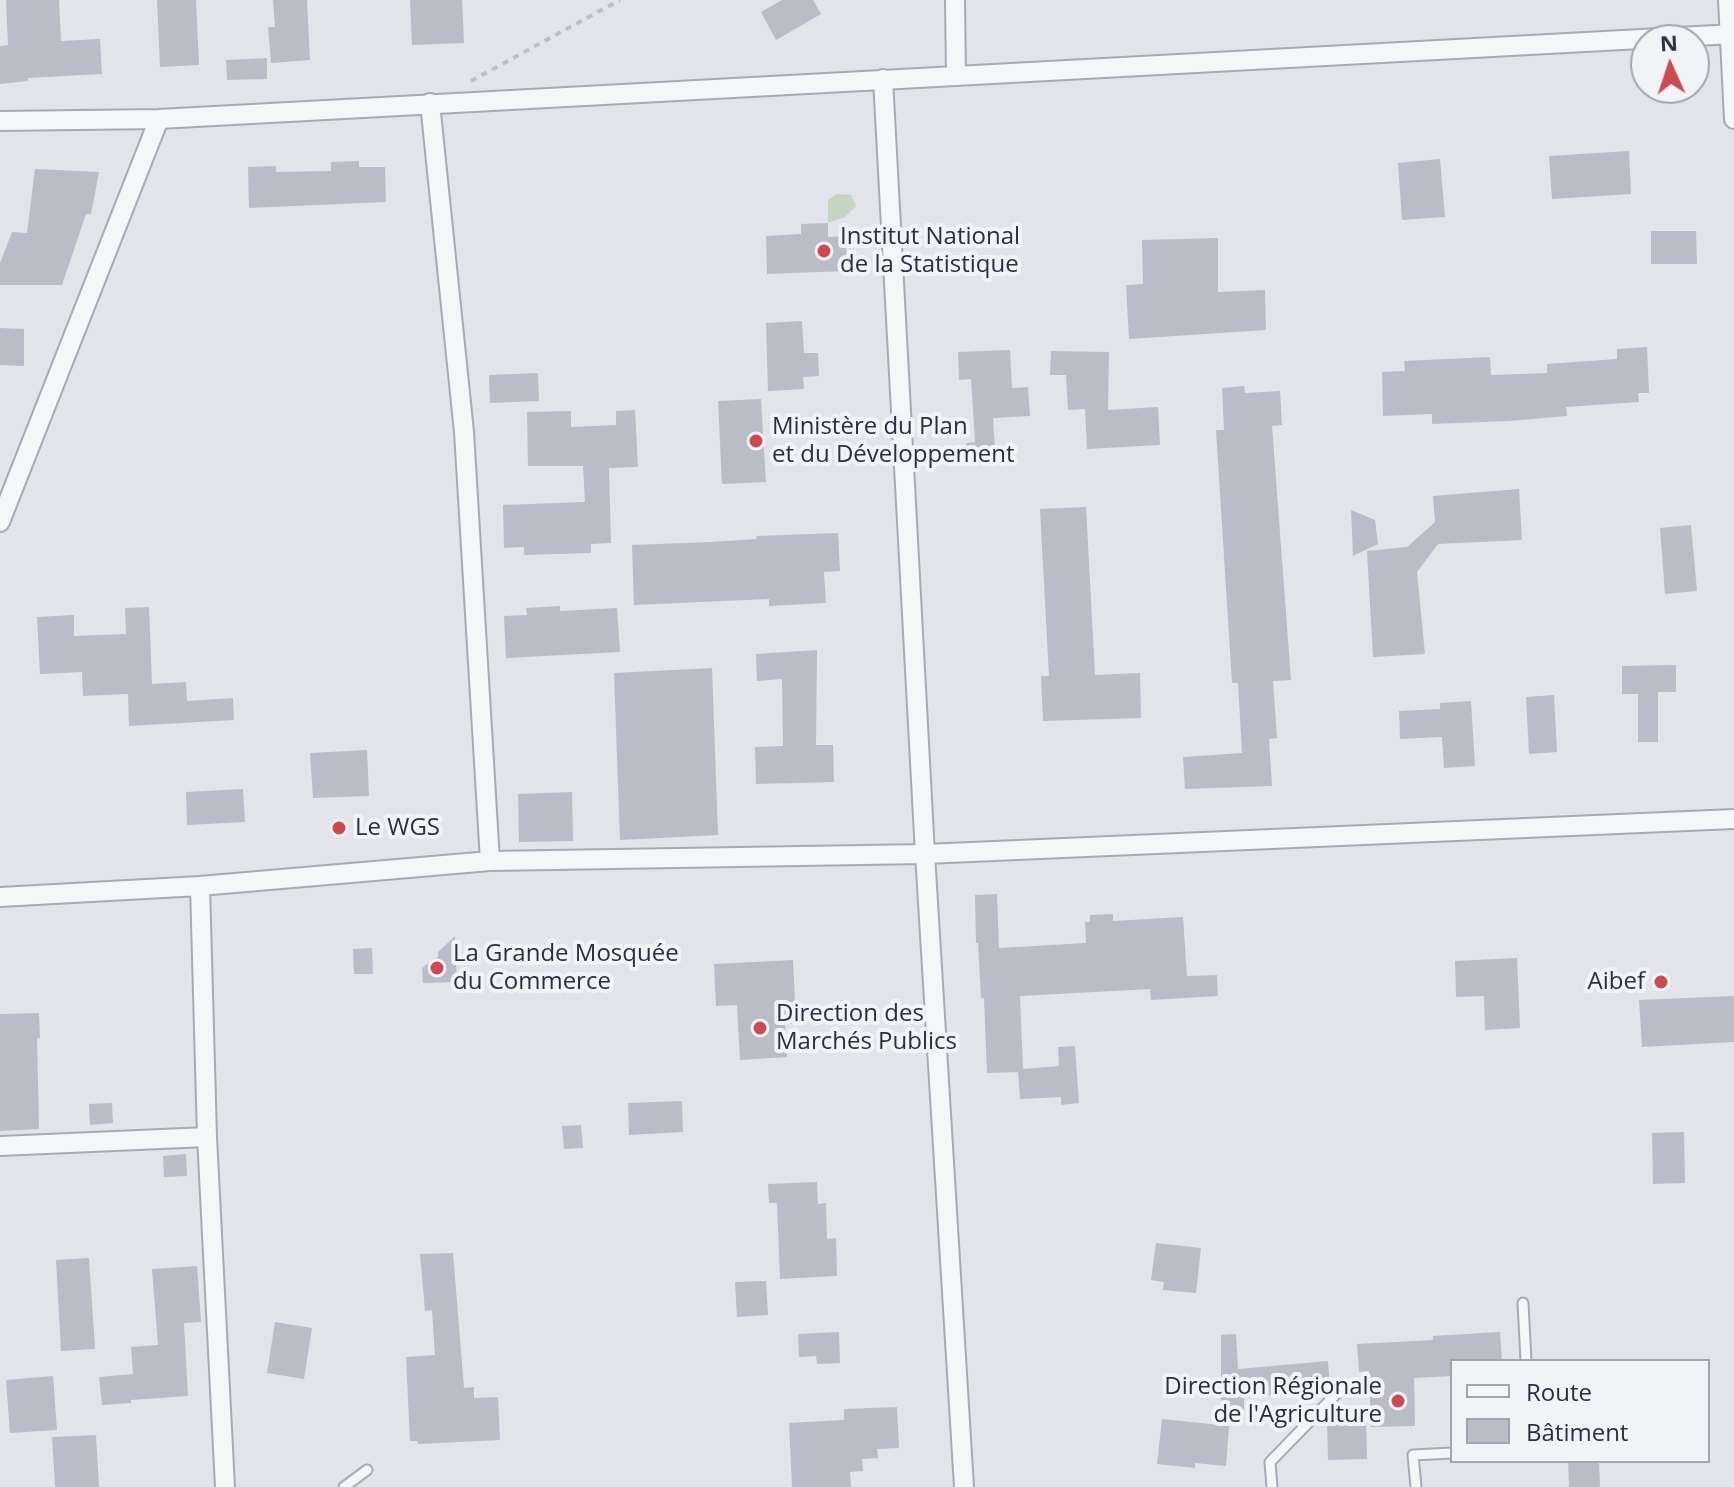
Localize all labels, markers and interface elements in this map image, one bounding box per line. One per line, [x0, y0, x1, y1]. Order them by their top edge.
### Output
north arrow [1630, 24, 1710, 104]
text: N [1659, 27, 1679, 57]
place label: Institut National de la Statistique [840, 223, 1020, 279]
marker: Institut National de la Statistique [815, 242, 833, 260]
place label: Ministère du Plan et du Développement [772, 413, 1015, 469]
marker: Ministère du Plan et du Développement [747, 432, 765, 450]
place label: Le WGS [355, 814, 440, 842]
marker: Le WGS [330, 819, 348, 837]
place label: La Grande Mosquée du Commerce [453, 940, 679, 996]
marker: La Grande Mosquée du Commerce [428, 959, 446, 977]
place label: Aibef [1588, 968, 1645, 996]
marker: Aibef [1652, 973, 1670, 991]
place label: Direction des Marchés Publics [776, 1000, 957, 1056]
marker: Direction des Marchés Publics [751, 1019, 769, 1037]
legend [1450, 1359, 1710, 1463]
place label: Direction Régionale de l'Agriculture [1164, 1373, 1382, 1429]
text: Route [1526, 1375, 1592, 1408]
marker: Direction Régionale de l'Agriculture [1389, 1392, 1407, 1410]
text: Bâtiment [1526, 1415, 1628, 1448]

